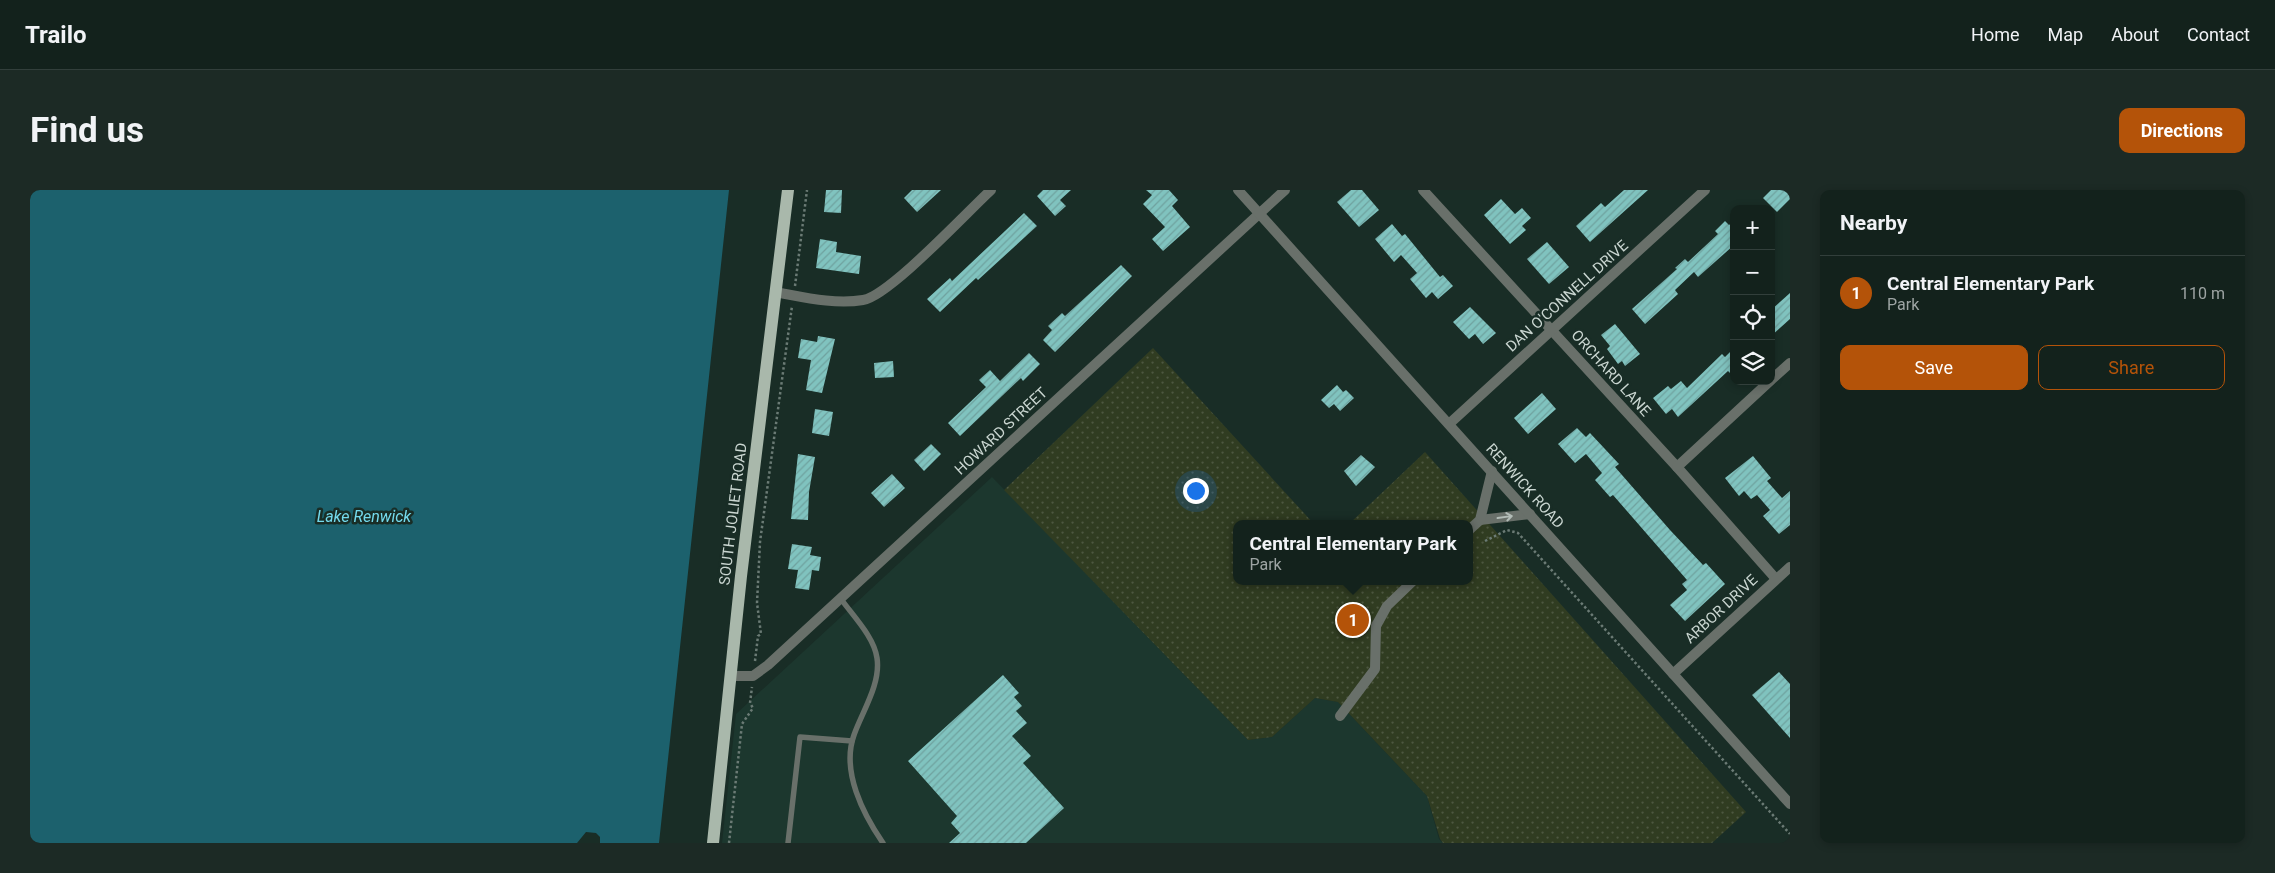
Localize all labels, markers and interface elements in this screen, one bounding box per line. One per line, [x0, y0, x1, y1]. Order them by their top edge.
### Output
text: Trailo [25, 21, 87, 49]
text: Home [1971, 24, 2020, 45]
text: Map [2048, 24, 2083, 45]
text: About [2111, 24, 2159, 45]
text: Contact [2187, 24, 2250, 45]
button: Directions [2119, 108, 2245, 153]
text: Find us [30, 110, 144, 151]
map controls [1730, 205, 1775, 385]
button: + [1730, 205, 1775, 250]
text: Nearby [1840, 211, 1907, 235]
street label: DAN O'CONNELL DRIVE [1502, 236, 1632, 356]
button: − [1730, 250, 1775, 295]
text: Central Elementary Park [1887, 272, 2094, 295]
text: 1 [1851, 284, 1861, 303]
text: 110 m [2180, 284, 2225, 303]
button: locate [1730, 295, 1775, 340]
text: Park [1887, 295, 1919, 314]
street label: ORCHARD LANE [1568, 326, 1655, 420]
button: layers [1730, 340, 1775, 385]
button: Save [1840, 345, 2028, 390]
button: Share [2038, 345, 2225, 390]
street label: HOWARD STREET [951, 384, 1051, 478]
street label: RENWICK ROAD [1482, 440, 1568, 532]
street label: SOUTH JOLIET ROAD [715, 442, 751, 586]
your location [1183, 478, 1209, 504]
water label: Lake Renwick [317, 507, 412, 526]
one-way arrow [1497, 512, 1513, 522]
popup [1233, 520, 1473, 585]
text: Central Elementary Park [1249, 532, 1457, 555]
text: Park [1249, 555, 1282, 574]
street label: ARBOR DRIVE [1681, 570, 1761, 647]
pin: 1 [1337, 601, 1369, 639]

